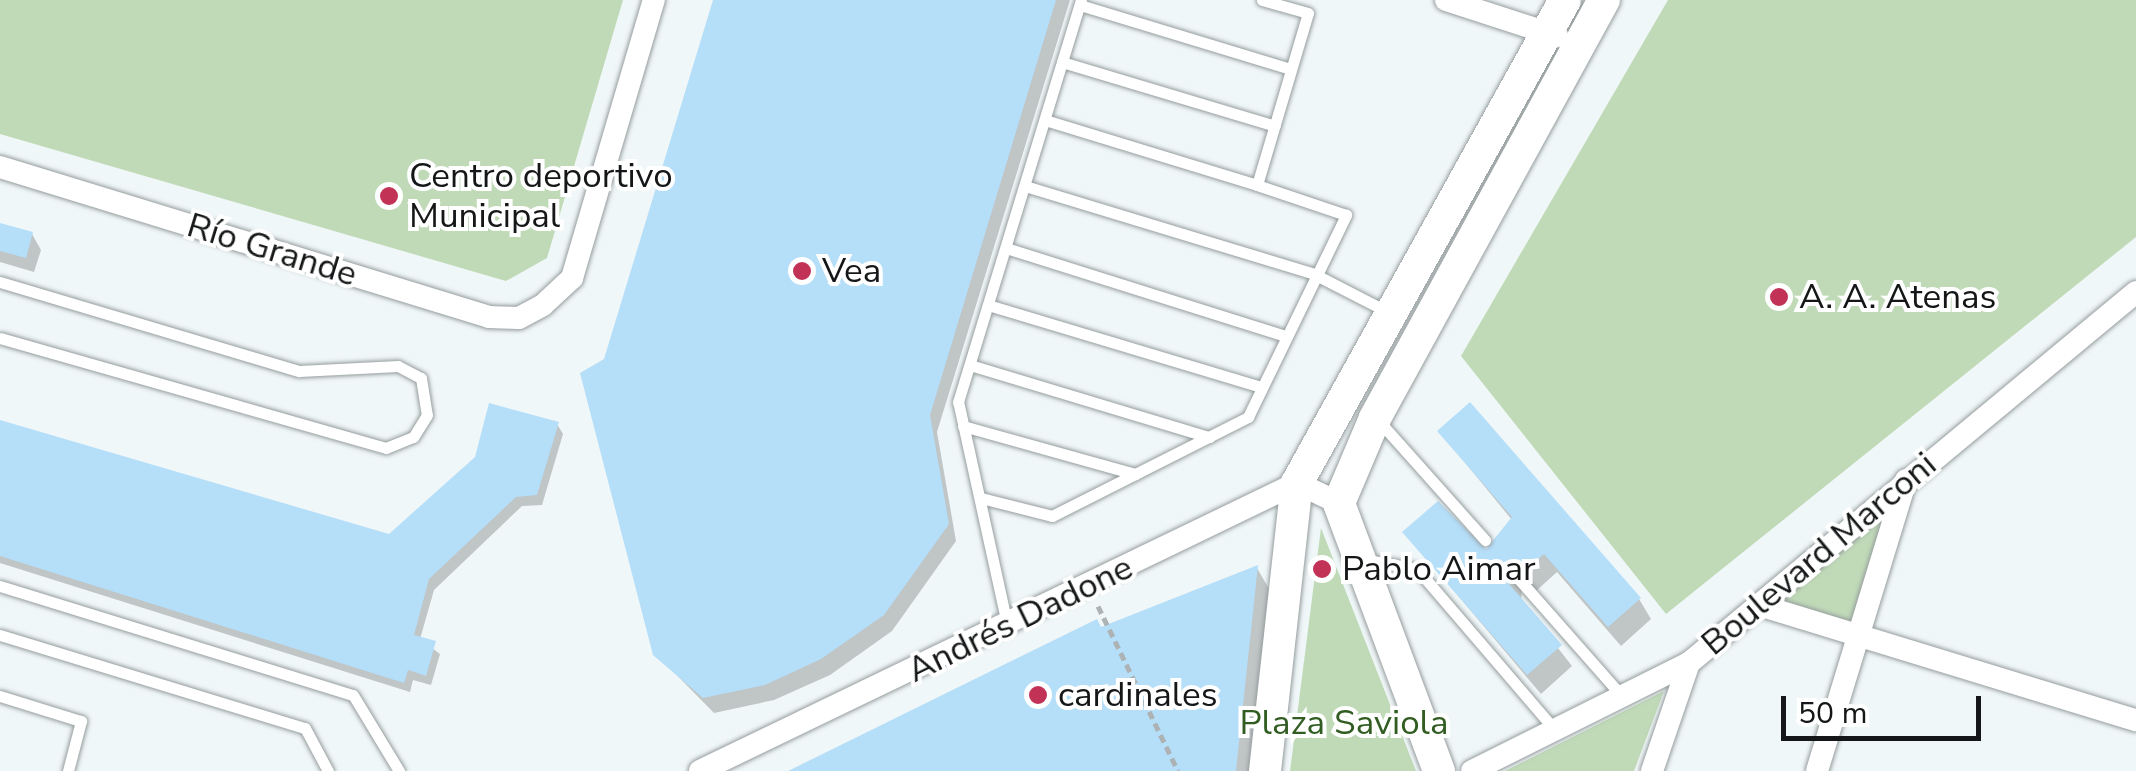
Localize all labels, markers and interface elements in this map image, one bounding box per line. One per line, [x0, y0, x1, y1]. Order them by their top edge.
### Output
place label: Centro deportivo Municipal [409, 155, 673, 237]
marker: Centro deportivo Municipal [378, 185, 400, 207]
street label: Río Grande [182, 204, 362, 296]
place label: Vea [822, 250, 881, 292]
marker: Vea [791, 260, 813, 282]
place label: A. A. Atenas [1799, 276, 1996, 318]
marker: A. A. Atenas [1768, 286, 1790, 308]
street label: Boulevard Marconi [1693, 444, 1945, 664]
street label: Andrés Dadone [900, 546, 1140, 692]
place label: Pablo Aimar [1342, 548, 1536, 590]
marker: Pablo Aimar [1311, 558, 1333, 580]
place label: cardinales [1058, 674, 1218, 716]
scale bar [1786, 676, 1986, 738]
marker: cardinales [1027, 684, 1049, 706]
text: 50 m [1798, 693, 1867, 734]
park label: Plaza Saviola [1239, 702, 1449, 744]

